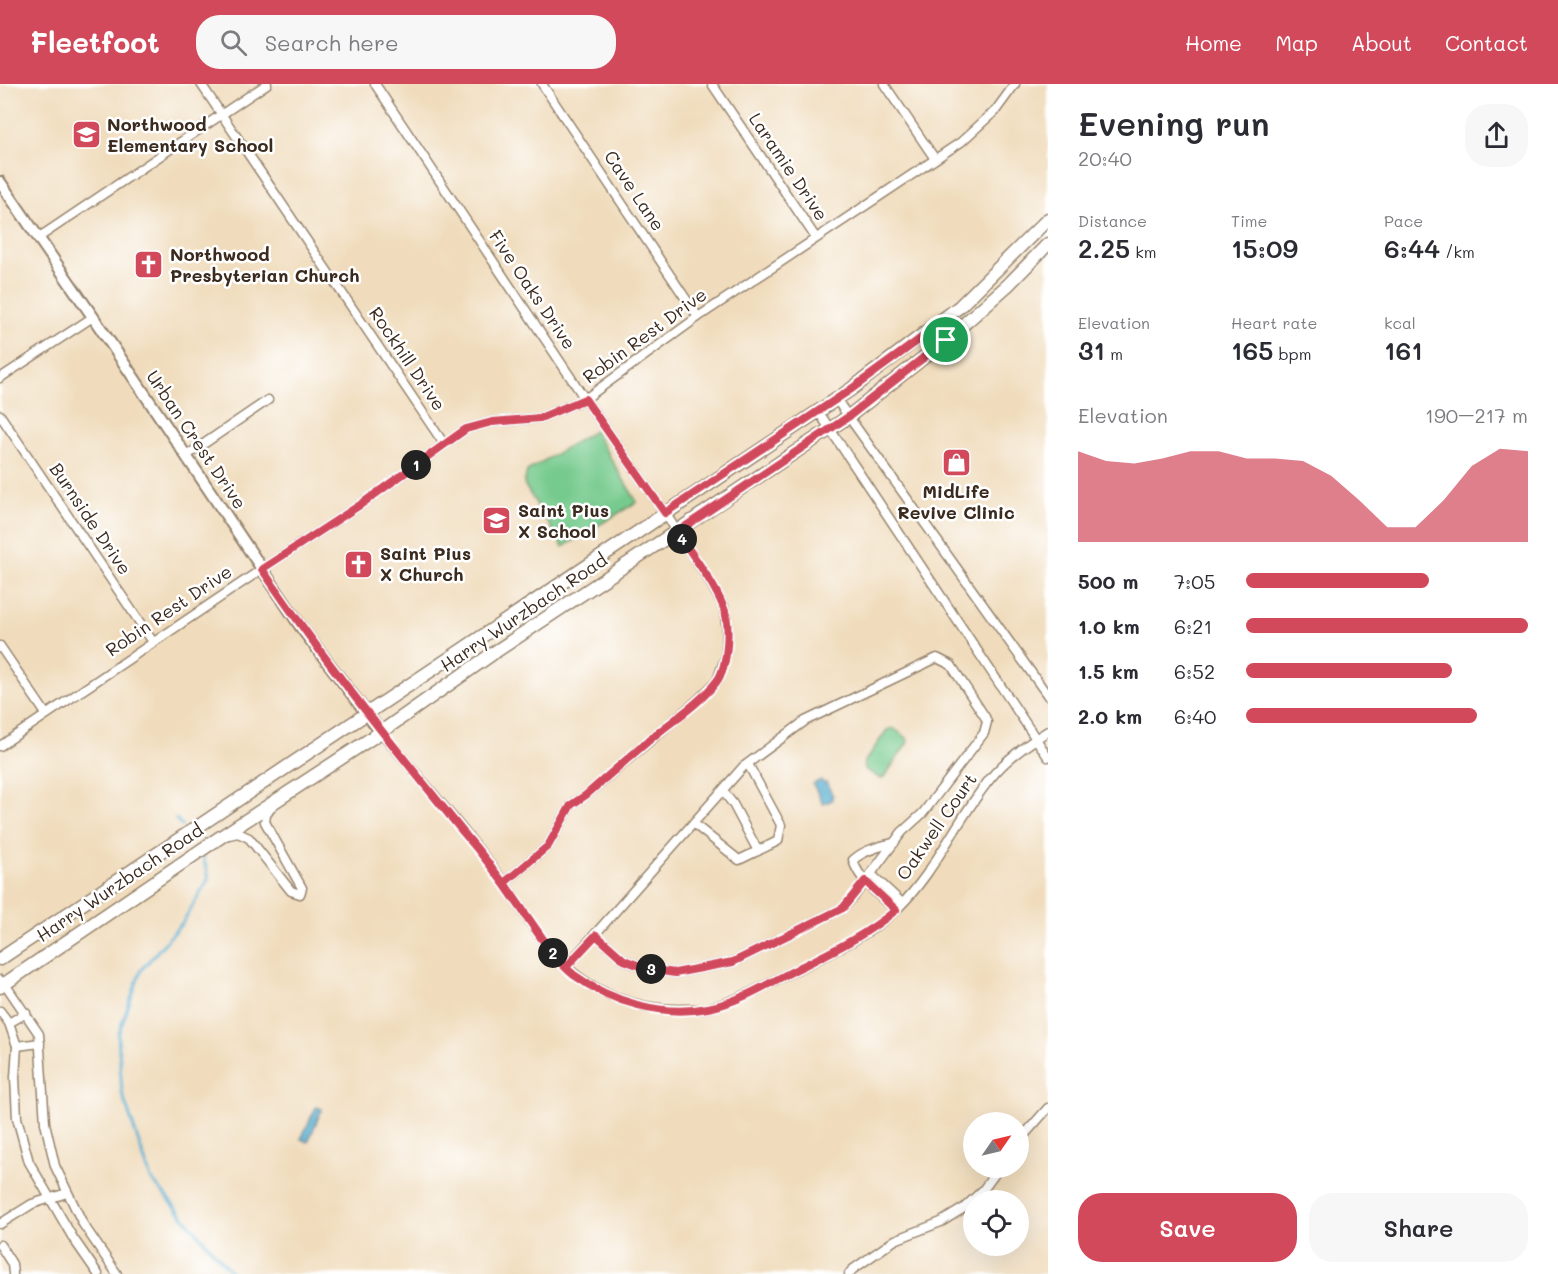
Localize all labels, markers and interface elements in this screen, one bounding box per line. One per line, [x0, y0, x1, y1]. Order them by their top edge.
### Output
search box [196, 15, 616, 69]
text: Fleetfoot [30, 24, 160, 60]
icon: search [217, 26, 250, 59]
text: Search here [265, 28, 399, 57]
text: Home [1185, 29, 1242, 56]
text: Map [1275, 29, 1318, 56]
text: About [1351, 29, 1412, 56]
text: Contact [1445, 29, 1528, 56]
text: Evening run [1078, 101, 1270, 144]
button: share [1465, 104, 1528, 167]
street label: Laramie Drive [744, 108, 834, 225]
place label: Northwood Elementary School [107, 112, 273, 157]
school or university icon: Northwood Elementary School [70, 119, 102, 151]
street label: Cave Lane [599, 145, 671, 235]
text: 20:40 [1078, 145, 1132, 171]
text: Distance [1078, 210, 1147, 231]
text: Time [1231, 210, 1267, 231]
text: Pace [1384, 210, 1423, 231]
street label: Five Oaks Drive [484, 225, 582, 354]
text: 2.25 [1078, 231, 1130, 265]
text: 15:09 [1231, 231, 1298, 265]
text: 6:44 [1384, 231, 1440, 265]
text: km [1130, 241, 1156, 262]
text: /km [1440, 241, 1475, 262]
place label: Northwood Presbyterian Church [170, 242, 359, 287]
church icon: Northwood Presbyterian Church [133, 249, 165, 281]
street label: Robin Rest Drive [578, 282, 711, 388]
street label: Rockhill Drive [364, 302, 451, 415]
text: Elevation [1078, 312, 1150, 333]
text: Heart rate [1231, 312, 1317, 333]
text: kcal [1384, 312, 1416, 333]
pin [920, 314, 971, 365]
icon: arrive [929, 323, 962, 356]
text: 31 [1078, 333, 1105, 367]
text: 165 [1231, 333, 1273, 367]
text: 161 [1384, 333, 1423, 367]
text: m [1105, 343, 1123, 364]
text: bpm [1273, 343, 1311, 364]
street label: Urban Crest Drive [141, 365, 252, 514]
text: Elevation [1078, 402, 1168, 428]
text: 190–217 m [1425, 402, 1528, 428]
shop icon: MidLife Revive Clinic [940, 447, 972, 479]
pin: 1 [401, 450, 431, 480]
text: 1 [412, 454, 420, 475]
street label: Burnside Drive [44, 458, 137, 579]
place label: MidLife Revive Clinic [897, 479, 1015, 524]
place label: Saint Pius X School [518, 498, 609, 543]
school or university icon: Saint Pius X School [481, 505, 513, 537]
pin: 4 [667, 524, 697, 554]
text: 4 [677, 528, 687, 549]
place label: Saint Pius X Church [380, 541, 471, 586]
street label: Harry Wurzbach Road [435, 547, 611, 677]
church icon: Saint Pius X Church [343, 548, 375, 580]
street label: Robin Rest Drive [101, 559, 236, 661]
text: 500 m [1078, 568, 1138, 594]
text: 7:05 [1174, 568, 1215, 594]
text: 1.0 km [1078, 613, 1140, 639]
text: 6:21 [1174, 613, 1212, 639]
text: 1.5 km [1078, 658, 1139, 684]
text: 6:52 [1174, 658, 1215, 684]
text: 2.0 km [1078, 703, 1142, 729]
text: 6:40 [1174, 703, 1216, 729]
street label: Oakwell Court [890, 768, 982, 885]
street label: Harry Wurzbach Road [31, 817, 207, 947]
pin: 2 [538, 938, 568, 968]
text: 2 [549, 942, 557, 963]
pin: 3 [636, 954, 666, 984]
text: 3 [646, 958, 656, 979]
north arrow [963, 1112, 1029, 1178]
map controls [963, 1112, 1029, 1256]
button: locate [963, 1190, 1029, 1256]
button: Save [1078, 1193, 1297, 1262]
button: Share [1309, 1193, 1528, 1262]

